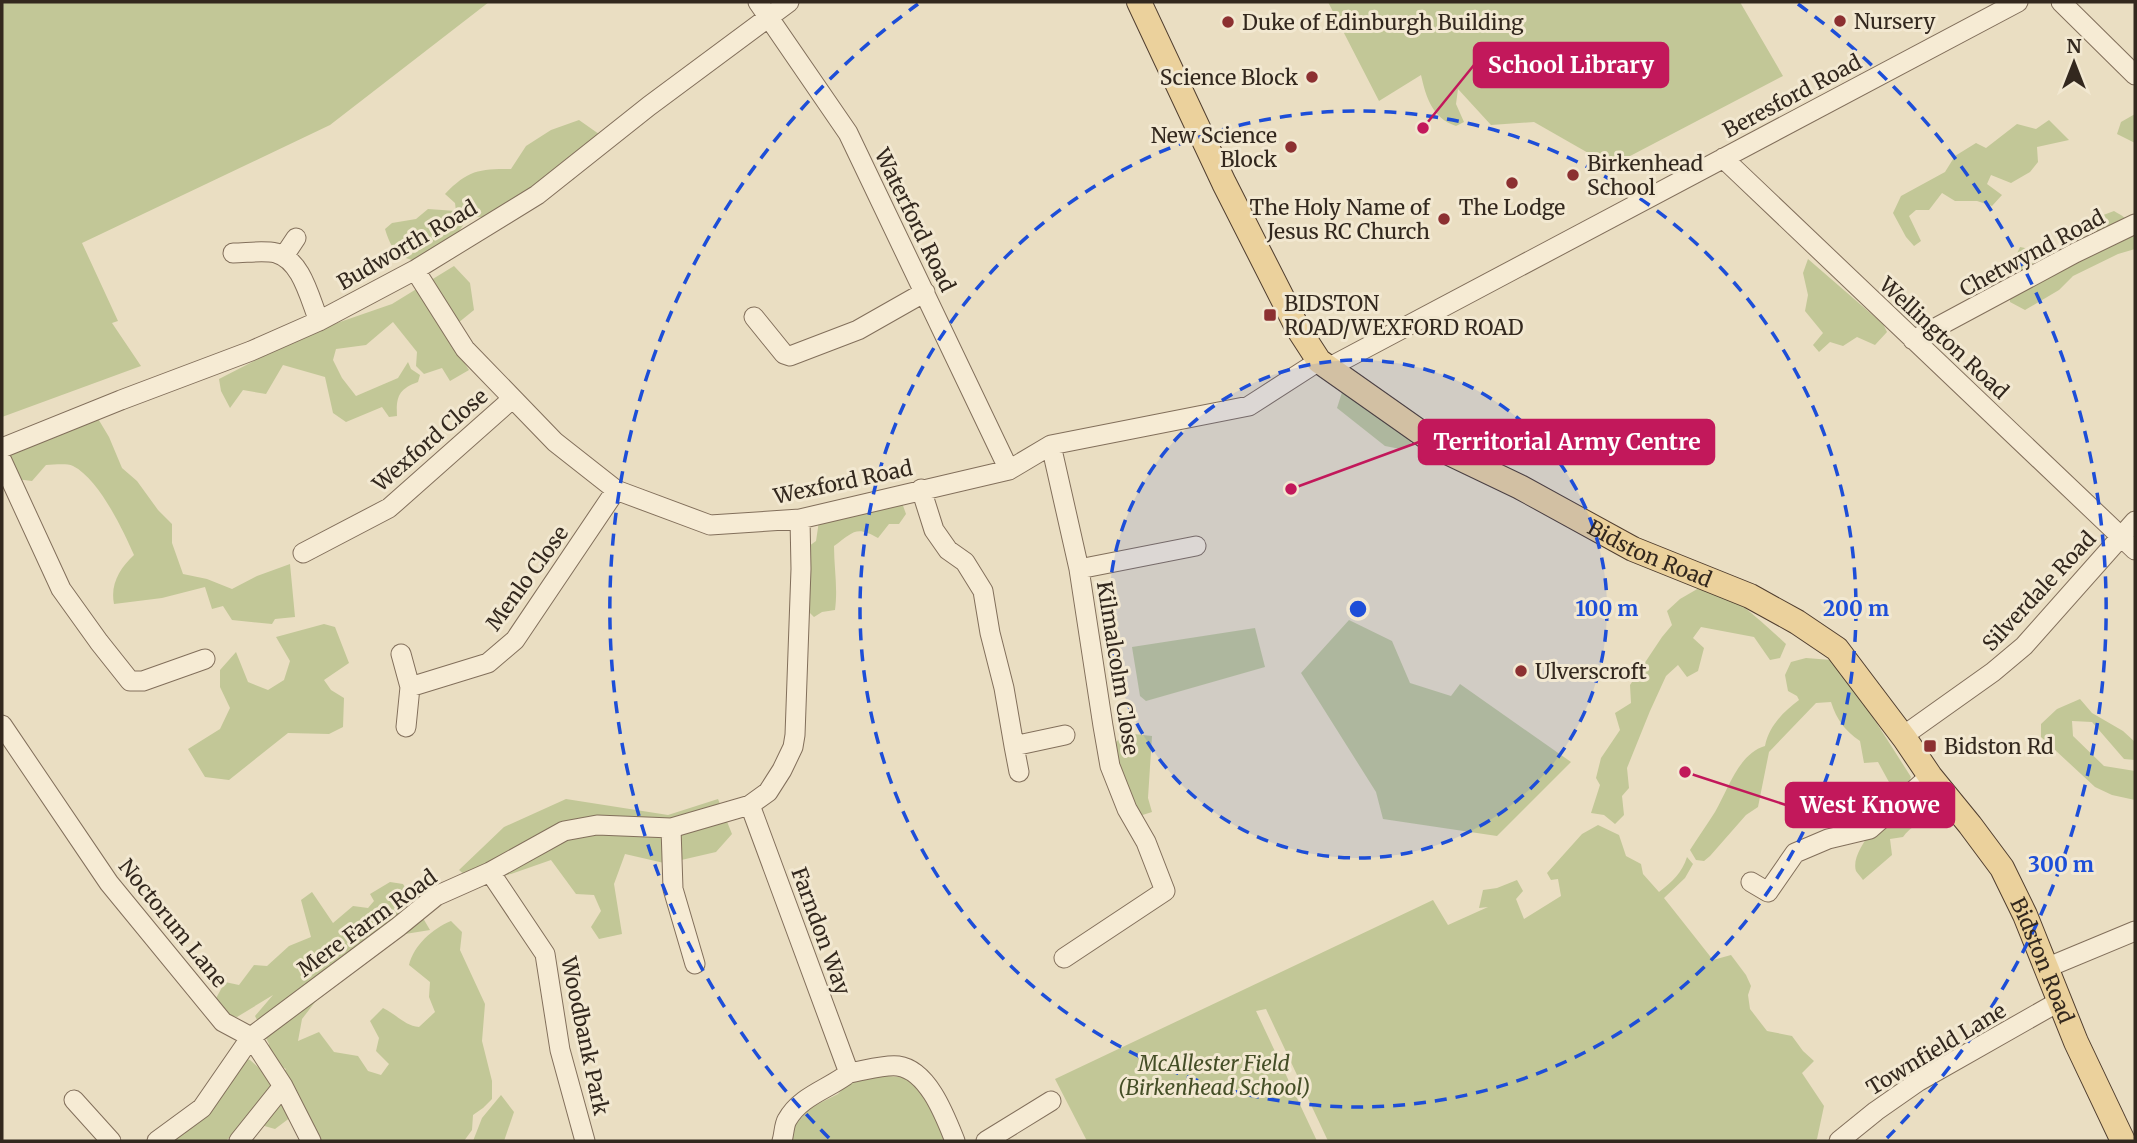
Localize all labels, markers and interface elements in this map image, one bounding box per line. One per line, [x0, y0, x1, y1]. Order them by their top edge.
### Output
place label: Nursery [1854, 8, 1936, 35]
place label: Duke of Edinburgh Building [1242, 9, 1524, 36]
marker: Nursery [1832, 13, 1848, 29]
marker: Duke of Edinburgh Building [1220, 14, 1236, 30]
north arrow [2039, 28, 2109, 98]
text: N [2066, 34, 2082, 58]
callout: School Library [1474, 43, 1668, 87]
street label: Beresford Road [1718, 48, 1866, 144]
text: School Library [1488, 50, 1654, 79]
place label: Science Block [1160, 64, 1299, 91]
marker: Science Block [1304, 69, 1320, 85]
place label: New Science Block [1151, 122, 1278, 173]
marker: New Science Block [1283, 139, 1299, 155]
street label: Waterford Road [868, 143, 962, 297]
place label: Birkenhead School [1587, 150, 1703, 201]
marker: Birkenhead School [1565, 167, 1581, 183]
marker: The Lodge [1504, 175, 1520, 191]
street label: Budworth Road [332, 194, 482, 296]
place label: The Holy Name of Jesus RC Church [1250, 194, 1431, 245]
place label: The Lodge [1459, 194, 1565, 221]
street label: Chetwynd Road [1955, 203, 2109, 303]
marker: The Holy Name of Jesus RC Church [1436, 211, 1452, 227]
street label: Wellington Road [1873, 270, 2015, 405]
place label: BIDSTON ROAD/WEXFORD ROAD [1284, 290, 1524, 341]
marker: BIDSTON ROAD/WEXFORD ROAD [1262, 307, 1278, 323]
street label: Wexford Close [366, 383, 493, 498]
callout: Territorial Army Centre [1419, 420, 1714, 464]
text: Territorial Army Centre [1433, 427, 1701, 456]
street label: Wexford Road [770, 454, 915, 510]
street label: Bidston Road [1583, 513, 1716, 593]
street label: Menlo Close [480, 520, 574, 636]
street label: Silverdale Road [1976, 525, 2102, 657]
street label: Kilmalcolm Close [1091, 579, 1145, 757]
text: 100 m [1576, 595, 1638, 622]
text: 200 m [1823, 595, 1889, 622]
centre of rings [1346, 597, 1370, 621]
place label: Ulverscroft [1535, 658, 1647, 685]
marker: Ulverscroft [1513, 663, 1529, 679]
place label: Bidston Rd [1944, 733, 2054, 760]
marker: Bidston Rd [1922, 738, 1938, 754]
callout: West Knowe [1786, 783, 1954, 827]
text: West Knowe [1799, 790, 1940, 819]
text: 300 m [2028, 851, 2094, 878]
street label: Noctorum Lane [113, 853, 233, 993]
street label: Mere Farm Road [292, 863, 442, 983]
street label: Farndon Way [785, 864, 857, 999]
street label: Bidston Road [2005, 893, 2081, 1027]
street label: Woodbank Park [555, 953, 615, 1118]
street label: Townfield Lane [1861, 997, 2011, 1101]
park label: McAllester Field (Birkenhead School) [1118, 1050, 1310, 1101]

